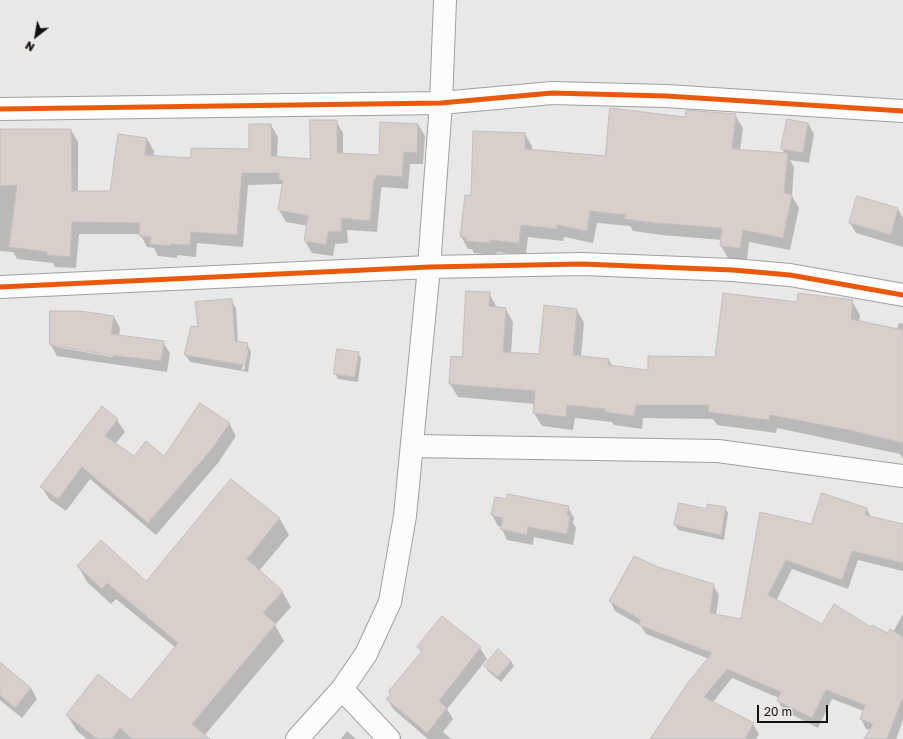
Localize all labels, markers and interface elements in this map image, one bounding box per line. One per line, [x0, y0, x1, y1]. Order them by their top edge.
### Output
north arrow [16, 16, 56, 56]
text: N [23, 39, 36, 54]
scale bar [759, 697, 830, 723]
text: 20 m [764, 704, 792, 719]

